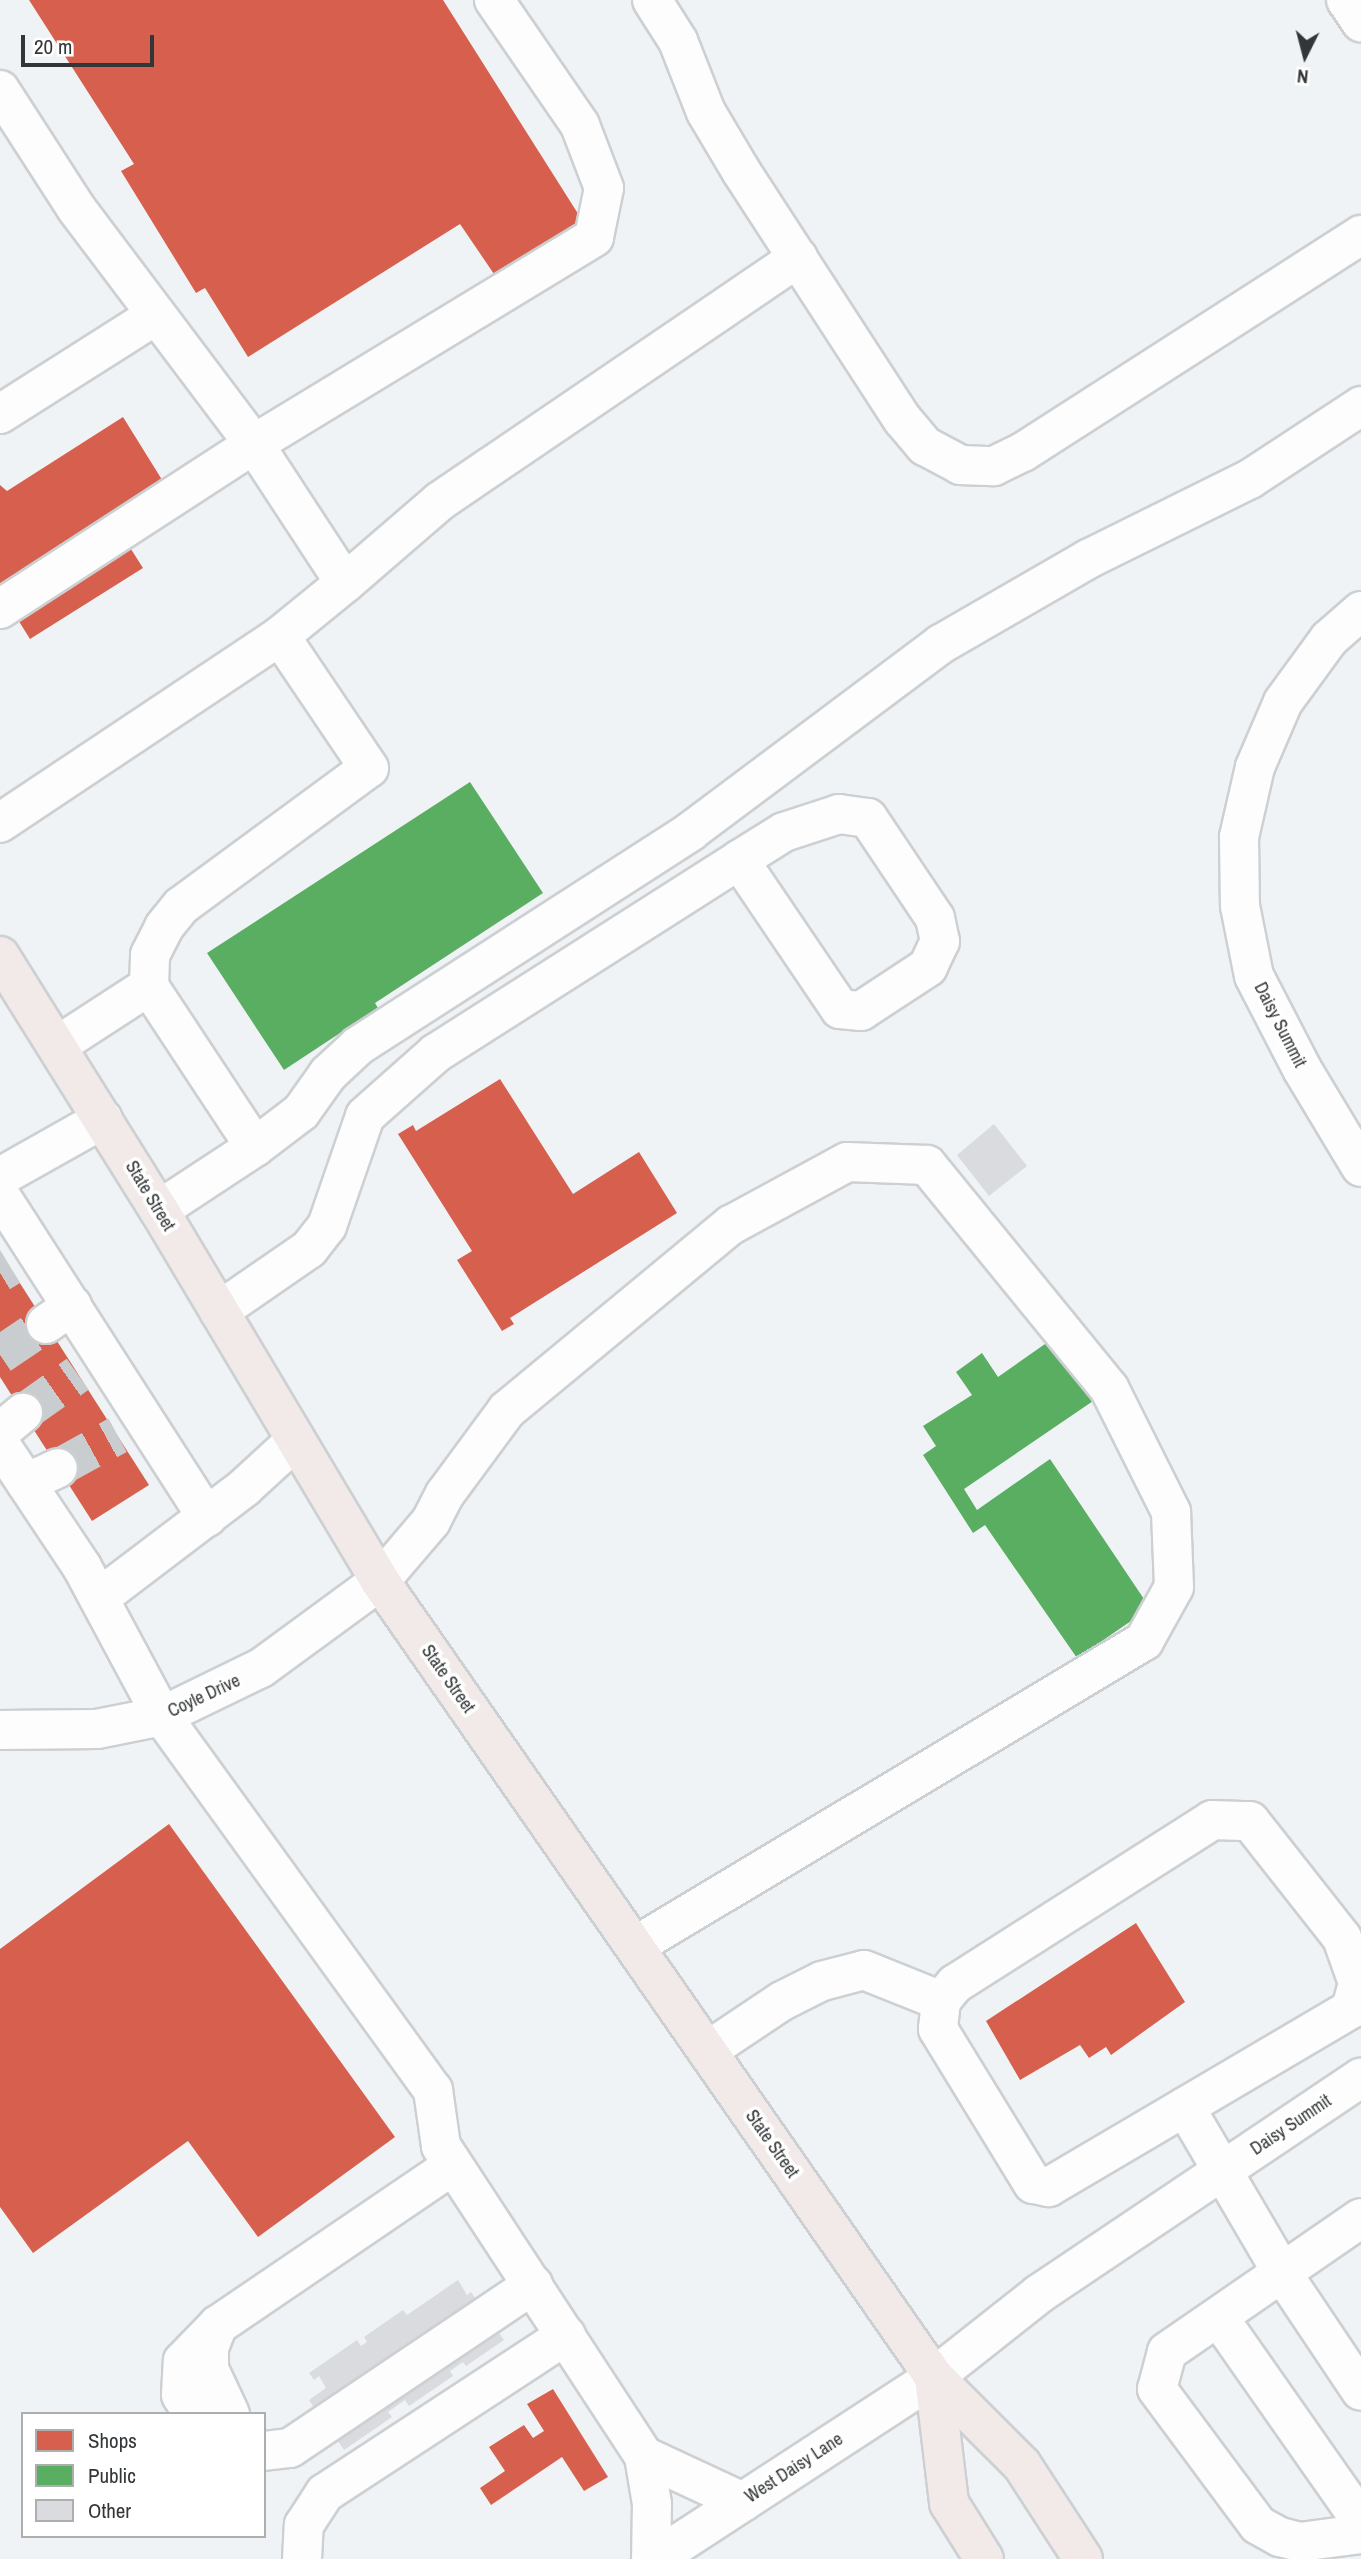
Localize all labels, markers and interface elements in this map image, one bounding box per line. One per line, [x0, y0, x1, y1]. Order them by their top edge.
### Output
scale bar [24, 21, 158, 65]
north arrow [1270, 21, 1340, 91]
text: 20 m [34, 32, 72, 61]
text: N [1296, 63, 1310, 90]
street label: Daisy Summit [1249, 979, 1311, 1071]
street label: State Street [121, 1157, 179, 1235]
street label: State Street [417, 1641, 479, 1717]
street label: Coyle Drive [165, 1670, 243, 1722]
street label: Daisy Summit [1247, 2090, 1335, 2160]
street label: State Street [741, 2106, 803, 2182]
legend [21, 2412, 266, 2538]
text: Shops [88, 2426, 137, 2455]
street label: West Daisy Lane [741, 2428, 847, 2508]
text: Public [88, 2461, 136, 2490]
text: Other [88, 2496, 131, 2525]

